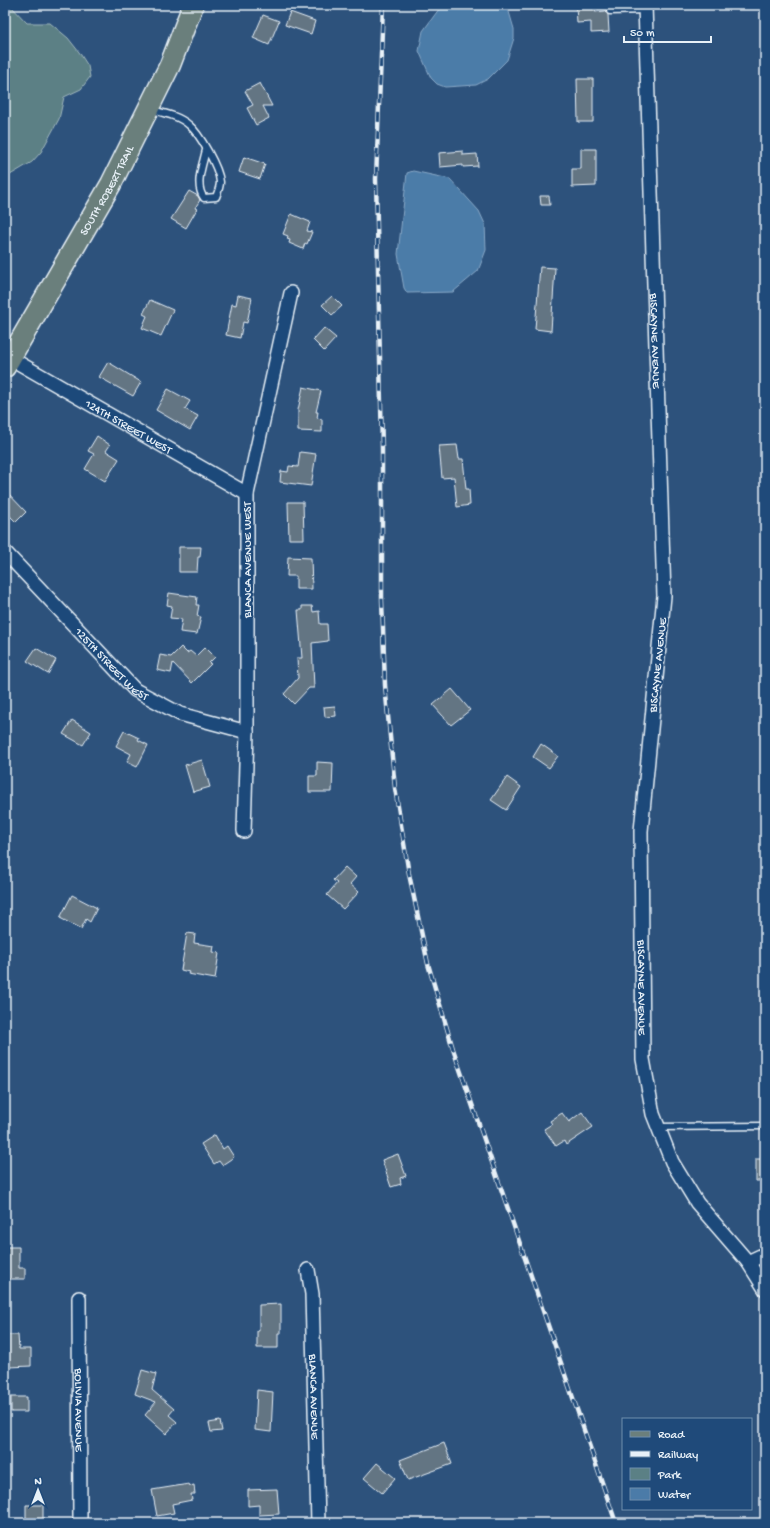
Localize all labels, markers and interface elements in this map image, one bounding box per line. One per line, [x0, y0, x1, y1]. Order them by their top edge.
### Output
scale bar [624, 18, 711, 44]
text: 50 m [630, 27, 655, 41]
street label: SOUTH ROBERT TRAIL [78, 143, 138, 238]
street label: BISCAYNE AVENUE [645, 292, 662, 389]
street label: 124TH STREET WEST [81, 397, 175, 459]
street label: BLANCA AVENUE WEST [242, 501, 256, 619]
street label: BISCAYNE AVENUE [647, 617, 671, 714]
street label: 125TH STREET WEST [70, 625, 151, 705]
street label: BISCAYNE AVENUE [633, 939, 648, 1036]
street label: BLANCA AVENUE [305, 1353, 321, 1440]
street label: BOLIVIA AVENUE [70, 1367, 85, 1452]
legend [622, 1418, 752, 1510]
text: Road [658, 1429, 685, 1443]
text: Railway [658, 1449, 698, 1463]
text: Park [657, 1469, 683, 1483]
north arrow [18, 1470, 58, 1510]
text: N [34, 1476, 42, 1488]
text: Water [658, 1489, 692, 1503]

